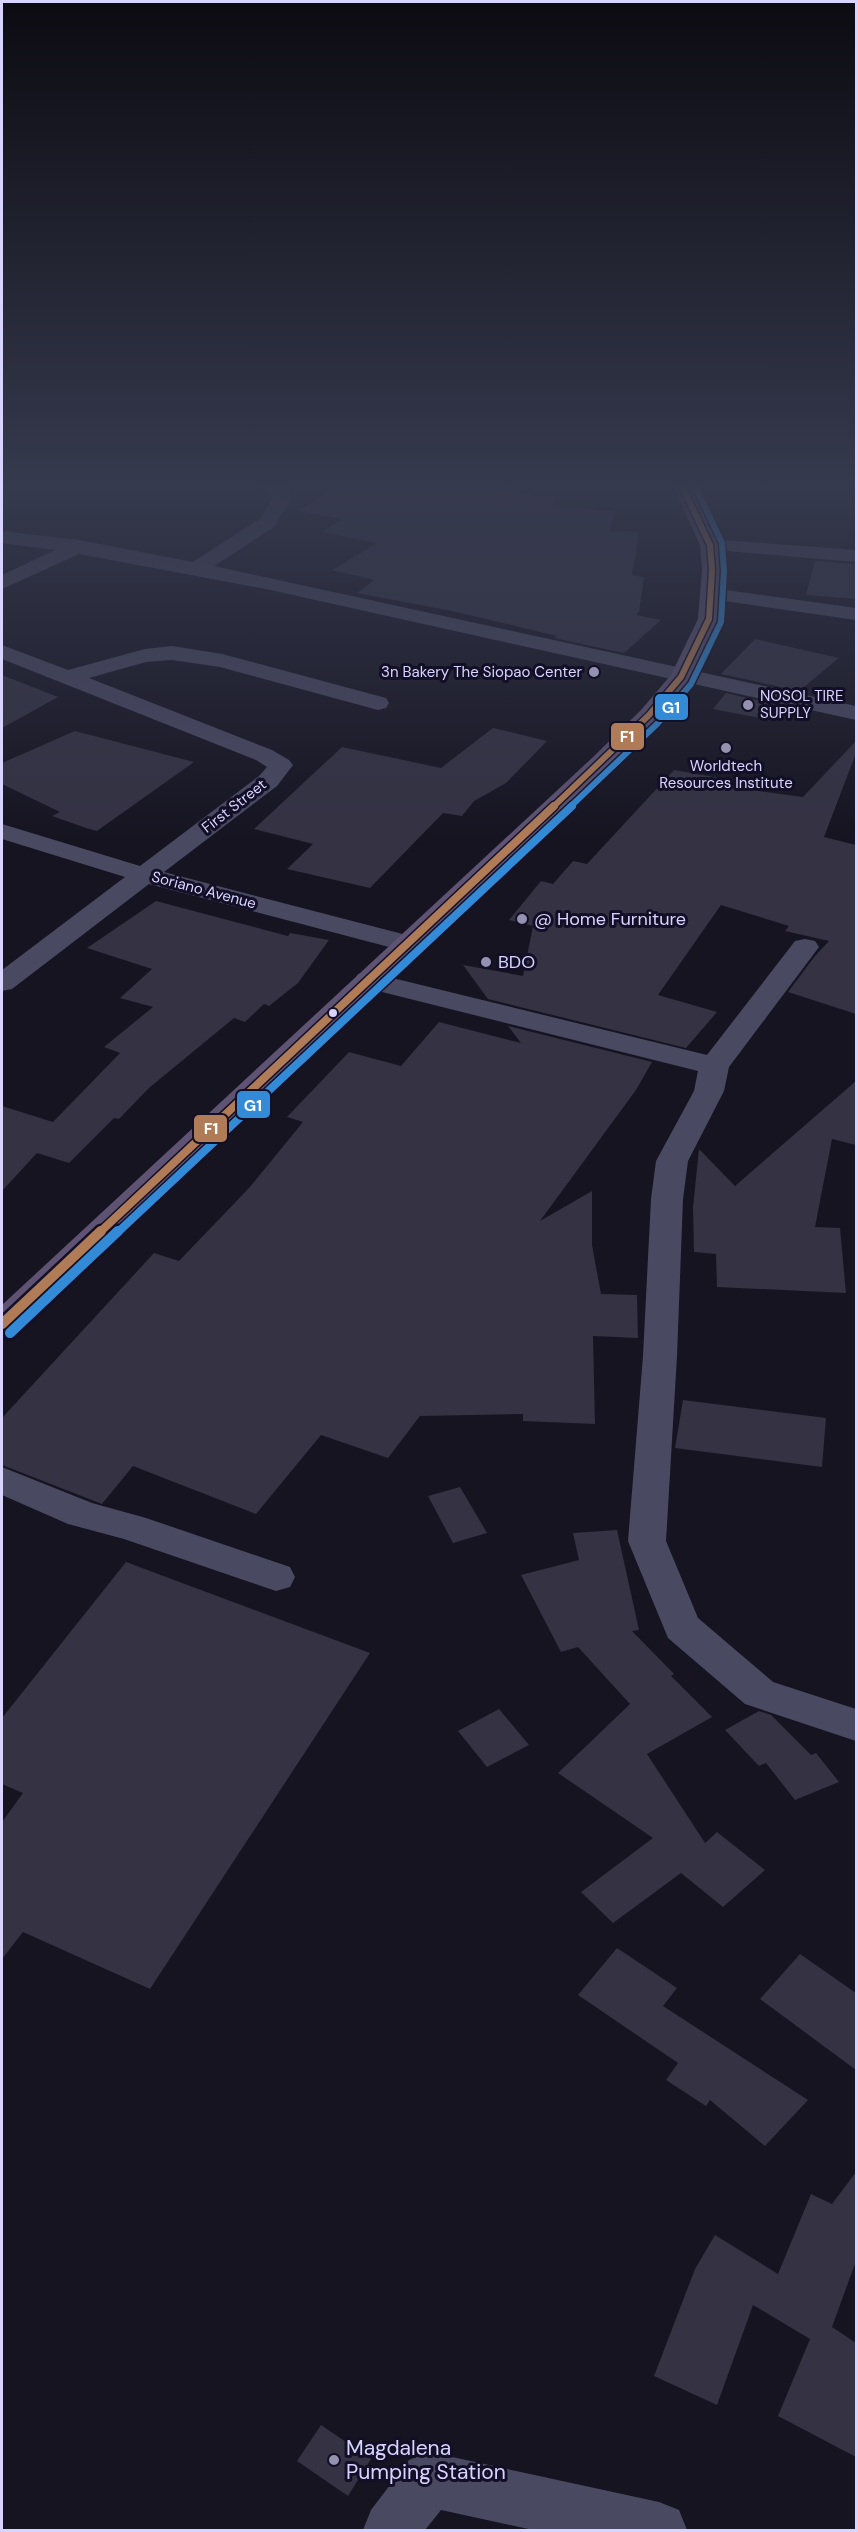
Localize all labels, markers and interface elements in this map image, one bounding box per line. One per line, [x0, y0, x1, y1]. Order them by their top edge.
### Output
place label: 3n Bakery The Siopao Center [381, 662, 582, 682]
marker: 3n Bakery The Siopao Center [587, 665, 601, 679]
place label: NOSOL TIRE SUPPLY [760, 686, 844, 723]
line badge: G1 [654, 693, 689, 721]
text: G1 [662, 697, 680, 718]
marker: NOSOL TIRE SUPPLY [741, 698, 755, 712]
line badge: F1 [610, 722, 645, 751]
text: F1 [620, 726, 634, 747]
marker: Worldtech Resources Institute [719, 741, 733, 755]
place label: Worldtech Resources Institute [659, 756, 793, 793]
street label: First Street [198, 774, 270, 838]
street label: Soriano Avenue [150, 866, 258, 914]
place label: @ Home Furniture [534, 907, 686, 931]
marker: @ Home Furniture [515, 912, 529, 926]
place label: BDO [498, 950, 535, 974]
marker: BDO [479, 955, 493, 969]
unlabelled marker [327, 1007, 339, 1019]
line badge: G1 [236, 1090, 271, 1119]
text: G1 [244, 1095, 262, 1116]
line badge: F1 [193, 1114, 228, 1143]
text: F1 [204, 1118, 218, 1139]
place label: Magdalena Pumping Station [346, 2434, 506, 2486]
marker: Magdalena Pumping Station [327, 2453, 341, 2467]

